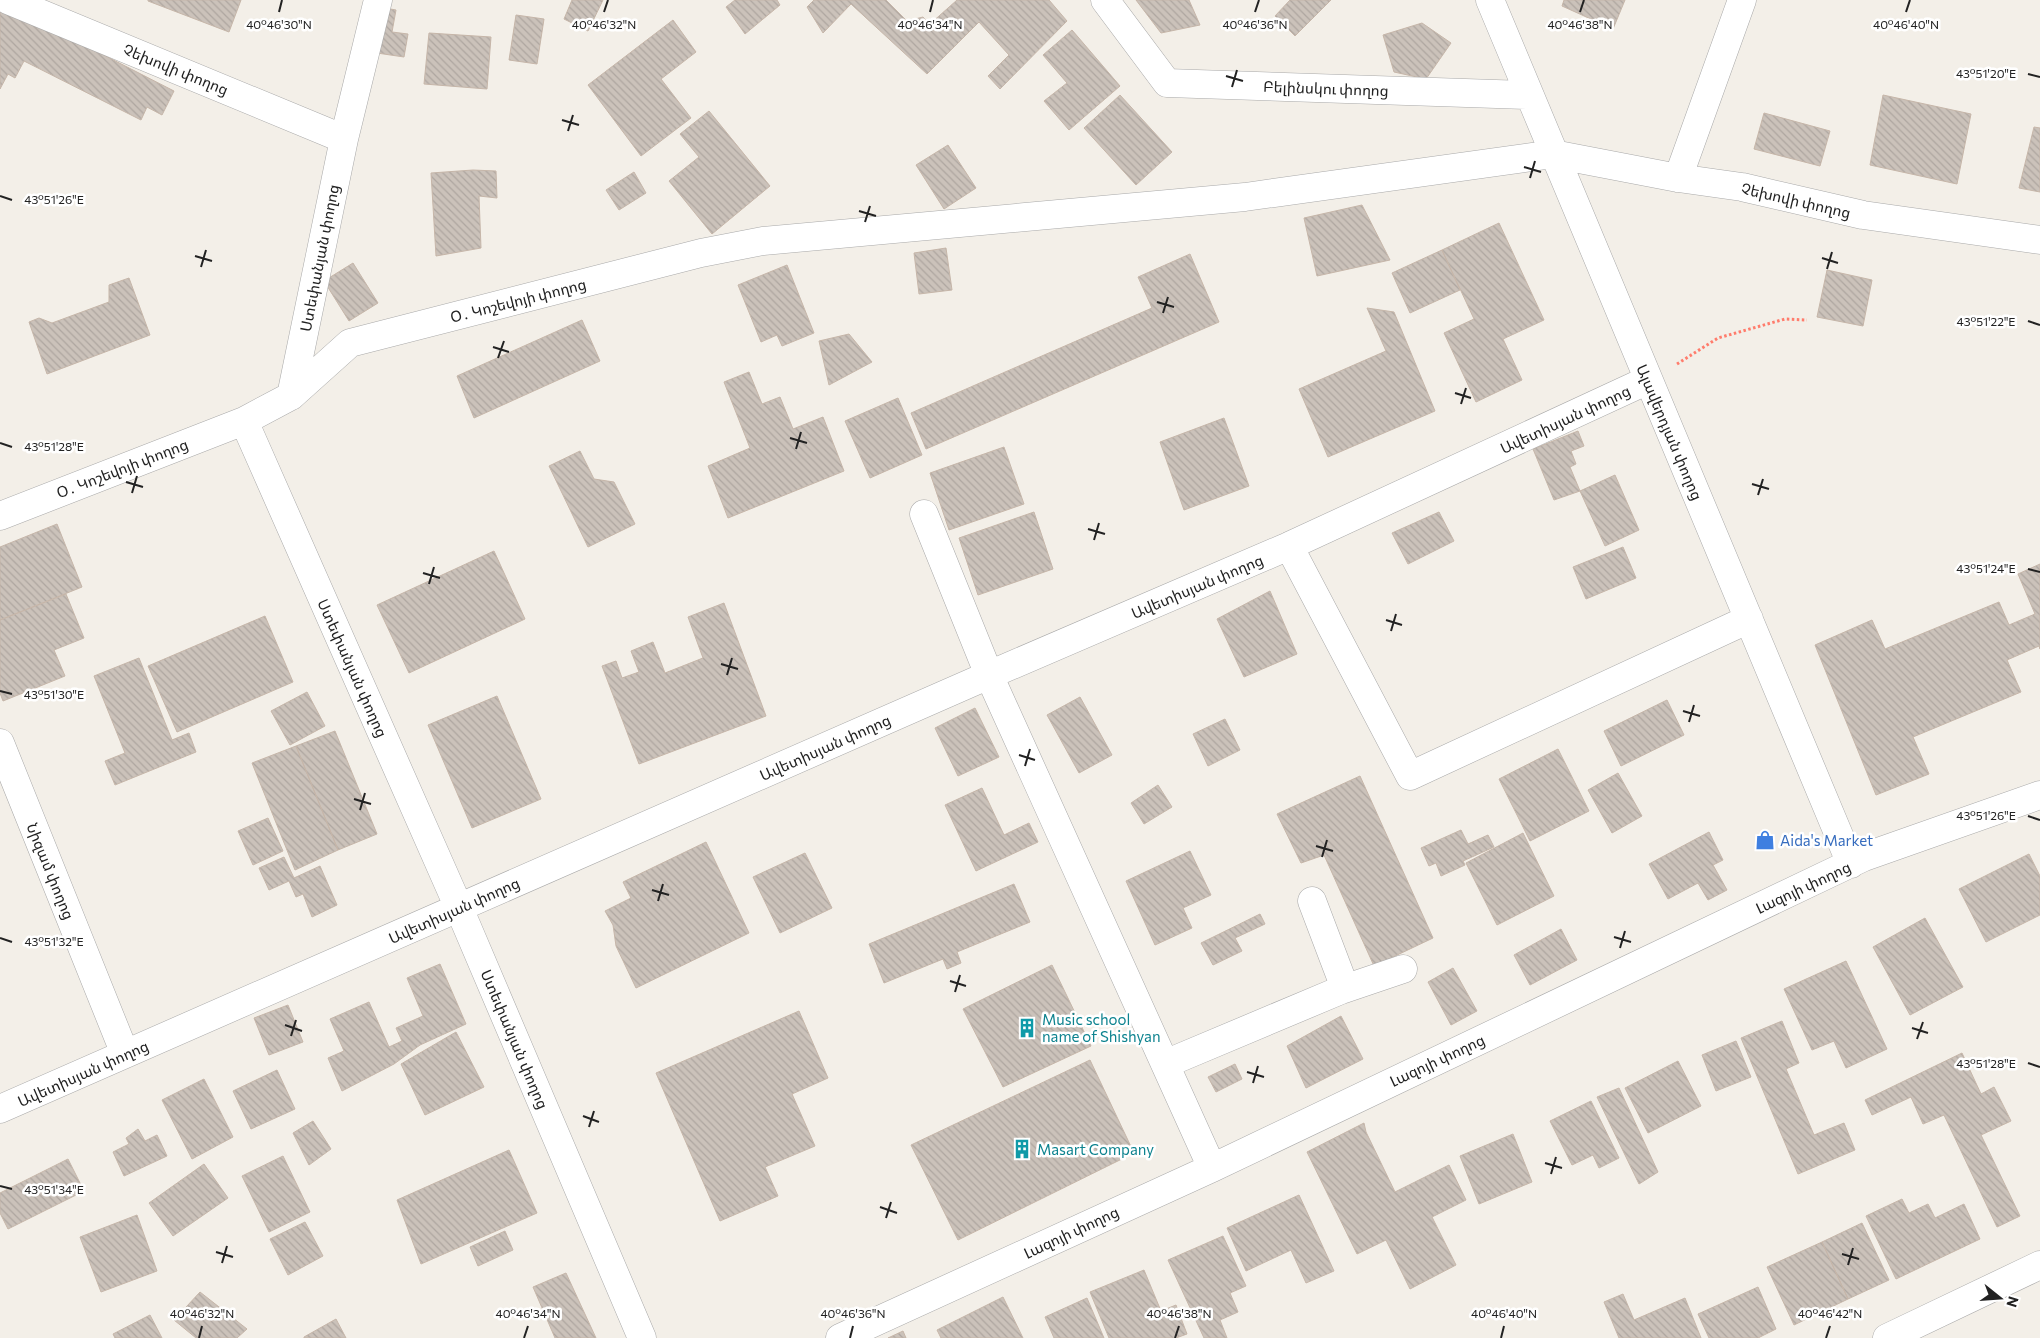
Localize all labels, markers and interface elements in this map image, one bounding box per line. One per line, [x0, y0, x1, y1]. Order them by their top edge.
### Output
text: 40°46'30"N [246, 17, 312, 31]
text: 40°46'32"N [572, 17, 636, 31]
text: 40°46'34"N [897, 17, 963, 31]
text: 40°46'36"N [1222, 17, 1288, 31]
text: 40°46'38"N [1547, 17, 1613, 31]
text: 40°46'40"N [1873, 17, 1939, 31]
street label: Չեխովի փողոց [120, 40, 231, 99]
text: 43°51'20"E [1956, 66, 2016, 80]
street label: Բելինսկու փողոց [1263, 77, 1389, 100]
street label: Չեխովի փողոց [1739, 179, 1853, 222]
street label: Ստեփանյան փողոց [296, 183, 343, 333]
text: 43°51'26"E [24, 192, 84, 206]
street label: Օ․ Կոշեվոյի փողոց [448, 274, 588, 327]
text: 43°51'22"E [1956, 314, 2016, 328]
street label: Ալավերդյան փողոց [1632, 361, 1707, 503]
street label: Ավետիսյան փողոց [1497, 381, 1633, 458]
street label: Օ․ Կոշեվոյի փողոց [54, 435, 191, 502]
text: 43°51'28"E [24, 439, 84, 453]
street label: Ավետիսյան փողոց [1128, 550, 1266, 623]
text: 43°51'24"E [1956, 561, 2016, 575]
street label: Ստեփանյան փողոց [313, 596, 392, 740]
text: 43°51'30"E [24, 687, 84, 701]
street label: Ավետիսյան փողոց [757, 710, 894, 785]
text: 43°51'26"E [1956, 808, 2016, 822]
street label: Նիզամ փողոց [23, 820, 79, 922]
shop icon: Aida's Market [1754, 829, 1776, 851]
place label: Aida's Market [1780, 831, 1873, 849]
street label: Լազոյի փողոց [1753, 857, 1854, 918]
street label: Ավետիսյան փողոց [386, 873, 523, 948]
text: 43°51'32"E [24, 934, 84, 948]
street label: Ստեփանյան փողոց [477, 967, 553, 1112]
place label: Music school name of Shishyan [1042, 1010, 1161, 1045]
building icon: Music school name of Shishyan [1016, 1017, 1038, 1039]
street label: Լազոյի փողոց [1387, 1030, 1488, 1091]
street label: Ավետիսյան փողոց [15, 1036, 152, 1111]
text: 43°51'28"E [1956, 1056, 2016, 1070]
building icon: Masart Company [1011, 1138, 1033, 1160]
place label: Masart Company [1037, 1140, 1154, 1158]
text: 43°51'34"E [24, 1182, 84, 1196]
street label: Լազոյի փողոց [1021, 1202, 1122, 1263]
north arrow [1975, 1273, 2025, 1323]
text: N [2003, 1294, 2023, 1309]
text: 40°46'32"N [170, 1306, 234, 1320]
text: 40°46'34"N [495, 1306, 561, 1320]
text: 40°46'36"N [820, 1306, 886, 1320]
text: 40°46'38"N [1146, 1306, 1212, 1320]
text: 40°46'40"N [1471, 1306, 1537, 1320]
text: 40°46'42"N [1798, 1306, 1862, 1320]

